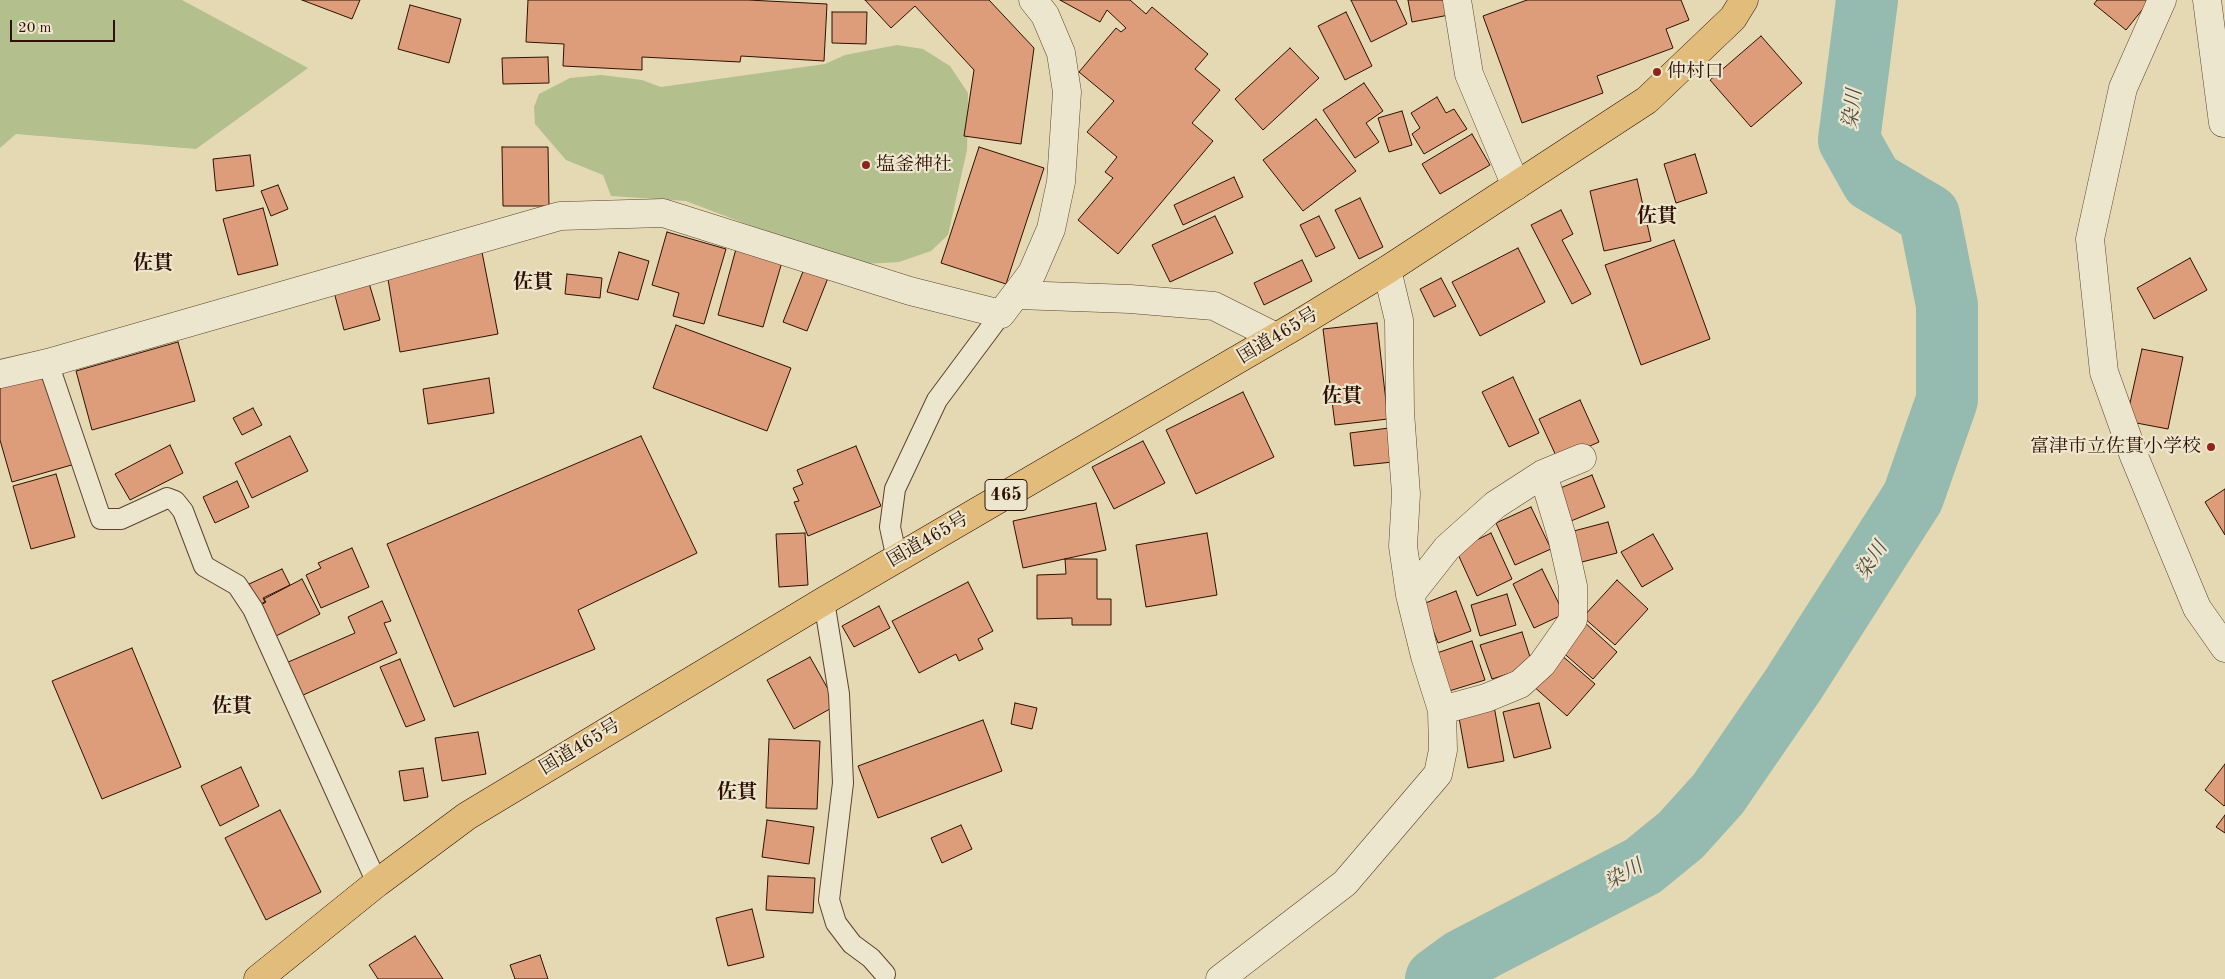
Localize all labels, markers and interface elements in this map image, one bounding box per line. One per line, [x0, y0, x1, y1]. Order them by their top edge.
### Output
scale bar [12, 10, 118, 42]
text: 20 m [18, 21, 52, 36]
place label: 仲村口 [1667, 61, 1724, 83]
marker: 仲村口 [1651, 66, 1663, 78]
water label: 染川 [1839, 88, 1867, 130]
place label: 塩釜神社 [876, 154, 952, 176]
marker: 塩釜神社 [860, 159, 872, 171]
district label: 佐貫 [1637, 205, 1677, 229]
district label: 佐貫 [133, 252, 173, 276]
district label: 佐貫 [513, 271, 553, 295]
street label: 国道465号 [1234, 303, 1322, 369]
district label: 佐貫 [1322, 385, 1362, 409]
place label: 富津市立佐貫小学校 [2030, 436, 2201, 458]
marker: 富津市立佐貫小学校 [2205, 441, 2217, 453]
road number: 465 [985, 480, 1027, 510]
street label: 国道465号 [883, 508, 973, 572]
water label: 染川 [1851, 538, 1893, 584]
district label: 佐貫 [212, 695, 252, 719]
street label: 国道465号 [536, 714, 624, 780]
district label: 佐貫 [717, 781, 757, 805]
water label: 染川 [1601, 855, 1647, 895]

